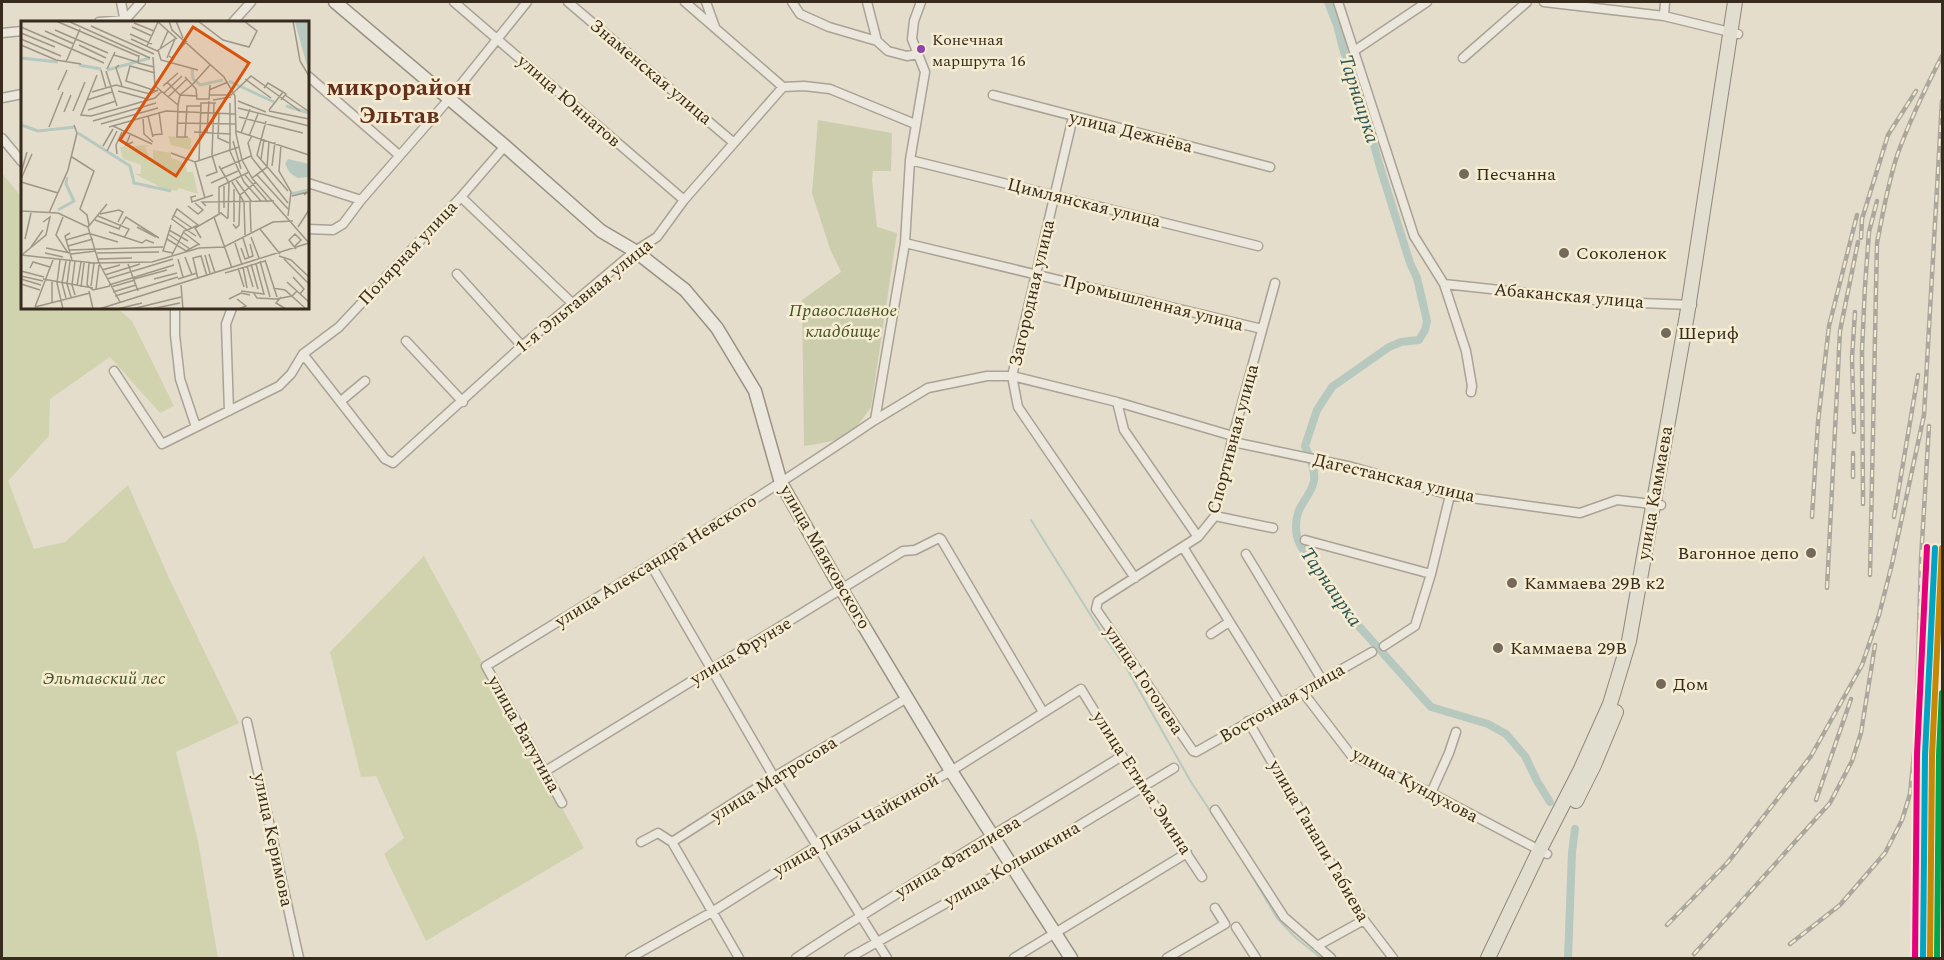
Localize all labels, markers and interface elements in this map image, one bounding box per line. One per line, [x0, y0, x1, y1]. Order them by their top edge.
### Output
street label: Знаменская улица [584, 12, 718, 132]
inset map [21, 21, 309, 309]
place label: Конечная маршрута 16 [932, 28, 1025, 73]
marker: Конечная маршрута 16 [915, 43, 927, 55]
street label: улица Юннатов [510, 48, 627, 154]
water label: Тарнаирка [1331, 51, 1387, 147]
district label: микрорайон Эльтав [326, 70, 472, 134]
street label: улица Дежнёва [1065, 103, 1196, 160]
place label: Песчанна [1476, 161, 1556, 188]
marker: Песчанна [1457, 167, 1471, 181]
street label: Цимлянская улица [1004, 171, 1164, 235]
street label: Полярная улица [352, 194, 464, 312]
street label: Загородная улица [1002, 217, 1062, 369]
street label: 1-я Эльтавная улица [509, 232, 659, 360]
place label: Соколенок [1576, 240, 1667, 267]
marker: Соколенок [1557, 246, 1571, 260]
street label: Промышленная улица [1060, 267, 1246, 339]
street label: Абаканская улица [1493, 276, 1645, 316]
park label: Православное кладбище [789, 297, 897, 345]
place label: Шериф [1678, 320, 1739, 347]
marker: Шериф [1659, 326, 1673, 340]
street label: Спортивная улица [1200, 361, 1266, 517]
street label: улица Каммаева [1630, 424, 1680, 563]
street label: Дагестанская улица [1310, 446, 1478, 510]
street label: улица Маяковского [772, 479, 877, 634]
street label: улица Александра Невского [549, 488, 762, 635]
place label: Вагонное депо [1678, 540, 1799, 567]
water label: Тарнаирка [1292, 541, 1370, 633]
marker: Вагонное депо [1804, 546, 1818, 560]
place label: Каммаева 29В к2 [1524, 570, 1665, 597]
marker: Каммаева 29В к2 [1505, 576, 1519, 590]
street label: улица Фрунзе [684, 610, 797, 693]
street label: улица Гоголева [1097, 619, 1191, 740]
place label: Каммаева 29В [1510, 635, 1627, 662]
marker: Каммаева 29В [1491, 641, 1505, 655]
street label: Восточная улица [1214, 656, 1350, 750]
park label: Эльтавский лес [43, 665, 166, 692]
street label: улица Ватутина [480, 670, 567, 798]
place label: Дом [1673, 671, 1708, 698]
marker: Дом [1654, 677, 1668, 691]
street label: улица Етима Эмина [1085, 705, 1199, 860]
street label: улица Матросова [705, 729, 843, 829]
street label: улица Кундухова [1346, 740, 1483, 830]
street label: улица Ганапи Габиева [1261, 754, 1377, 927]
street label: улица Лизы Чайкиной [767, 766, 944, 884]
street label: улица Керимова [245, 770, 300, 910]
street label: улица Фаталиева [889, 809, 1026, 906]
street label: улица Колышкина [938, 814, 1085, 914]

